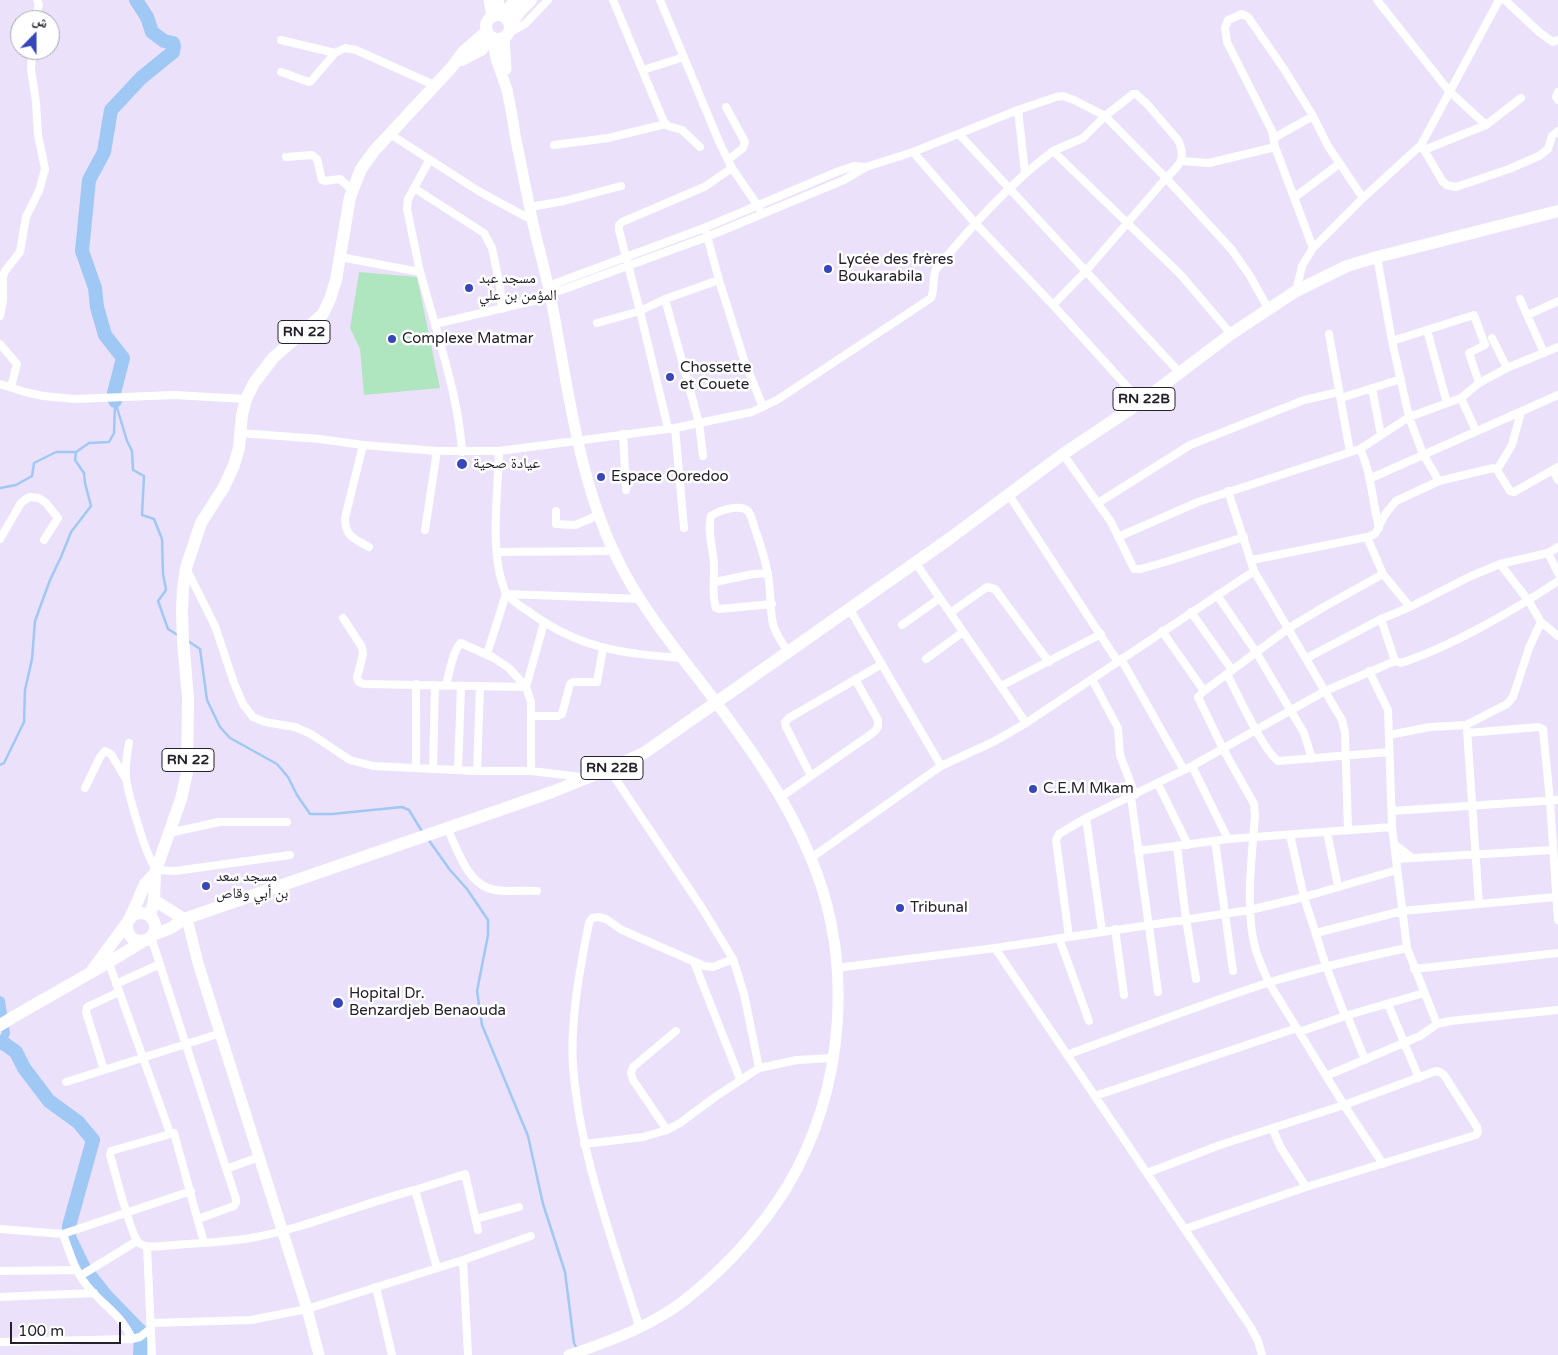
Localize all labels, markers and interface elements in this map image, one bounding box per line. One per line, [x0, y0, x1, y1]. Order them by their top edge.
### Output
north arrow [10, 10, 60, 60]
text: ش [30, 11, 50, 32]
place label: Lycée des frères Boukarabila [838, 251, 953, 286]
marker: Lycée des frères Boukarabila [822, 263, 834, 275]
place label: مسجد عبد المؤمن بن علي [479, 270, 557, 305]
marker: مسجد عبد المؤمن بن علي [463, 282, 475, 294]
road number: RN 22 [278, 321, 330, 344]
place label: Complexe Matmar [402, 330, 533, 348]
marker: Complexe Matmar [386, 333, 398, 345]
place label: Chossette et Couete [680, 359, 751, 394]
marker: Chossette et Couete [664, 371, 676, 383]
road number: RN 22B [1113, 388, 1175, 410]
place label: عيادة صحية [473, 455, 540, 473]
marker: عيادة صحية [455, 457, 469, 471]
place label: Espace Ooredoo [611, 468, 729, 486]
marker: Espace Ooredoo [595, 471, 607, 483]
road number: RN 22 [162, 748, 214, 772]
road number: RN 22B [581, 756, 643, 780]
place label: C.E.M Mkam [1043, 780, 1134, 798]
marker: C.E.M Mkam [1027, 783, 1039, 795]
place label: مسجد سعد بن أبي وقاص [216, 868, 288, 903]
marker: مسجد سعد بن أبي وقاص [200, 880, 212, 892]
place label: Tribunal [910, 899, 968, 917]
marker: Tribunal [894, 902, 906, 914]
place label: Hopital Dr. Benzardjeb Benaouda [349, 985, 506, 1020]
marker: Hopital Dr. Benzardjeb Benaouda [331, 996, 345, 1010]
scale bar [12, 1312, 124, 1344]
text: 100 m [18, 1322, 64, 1340]

